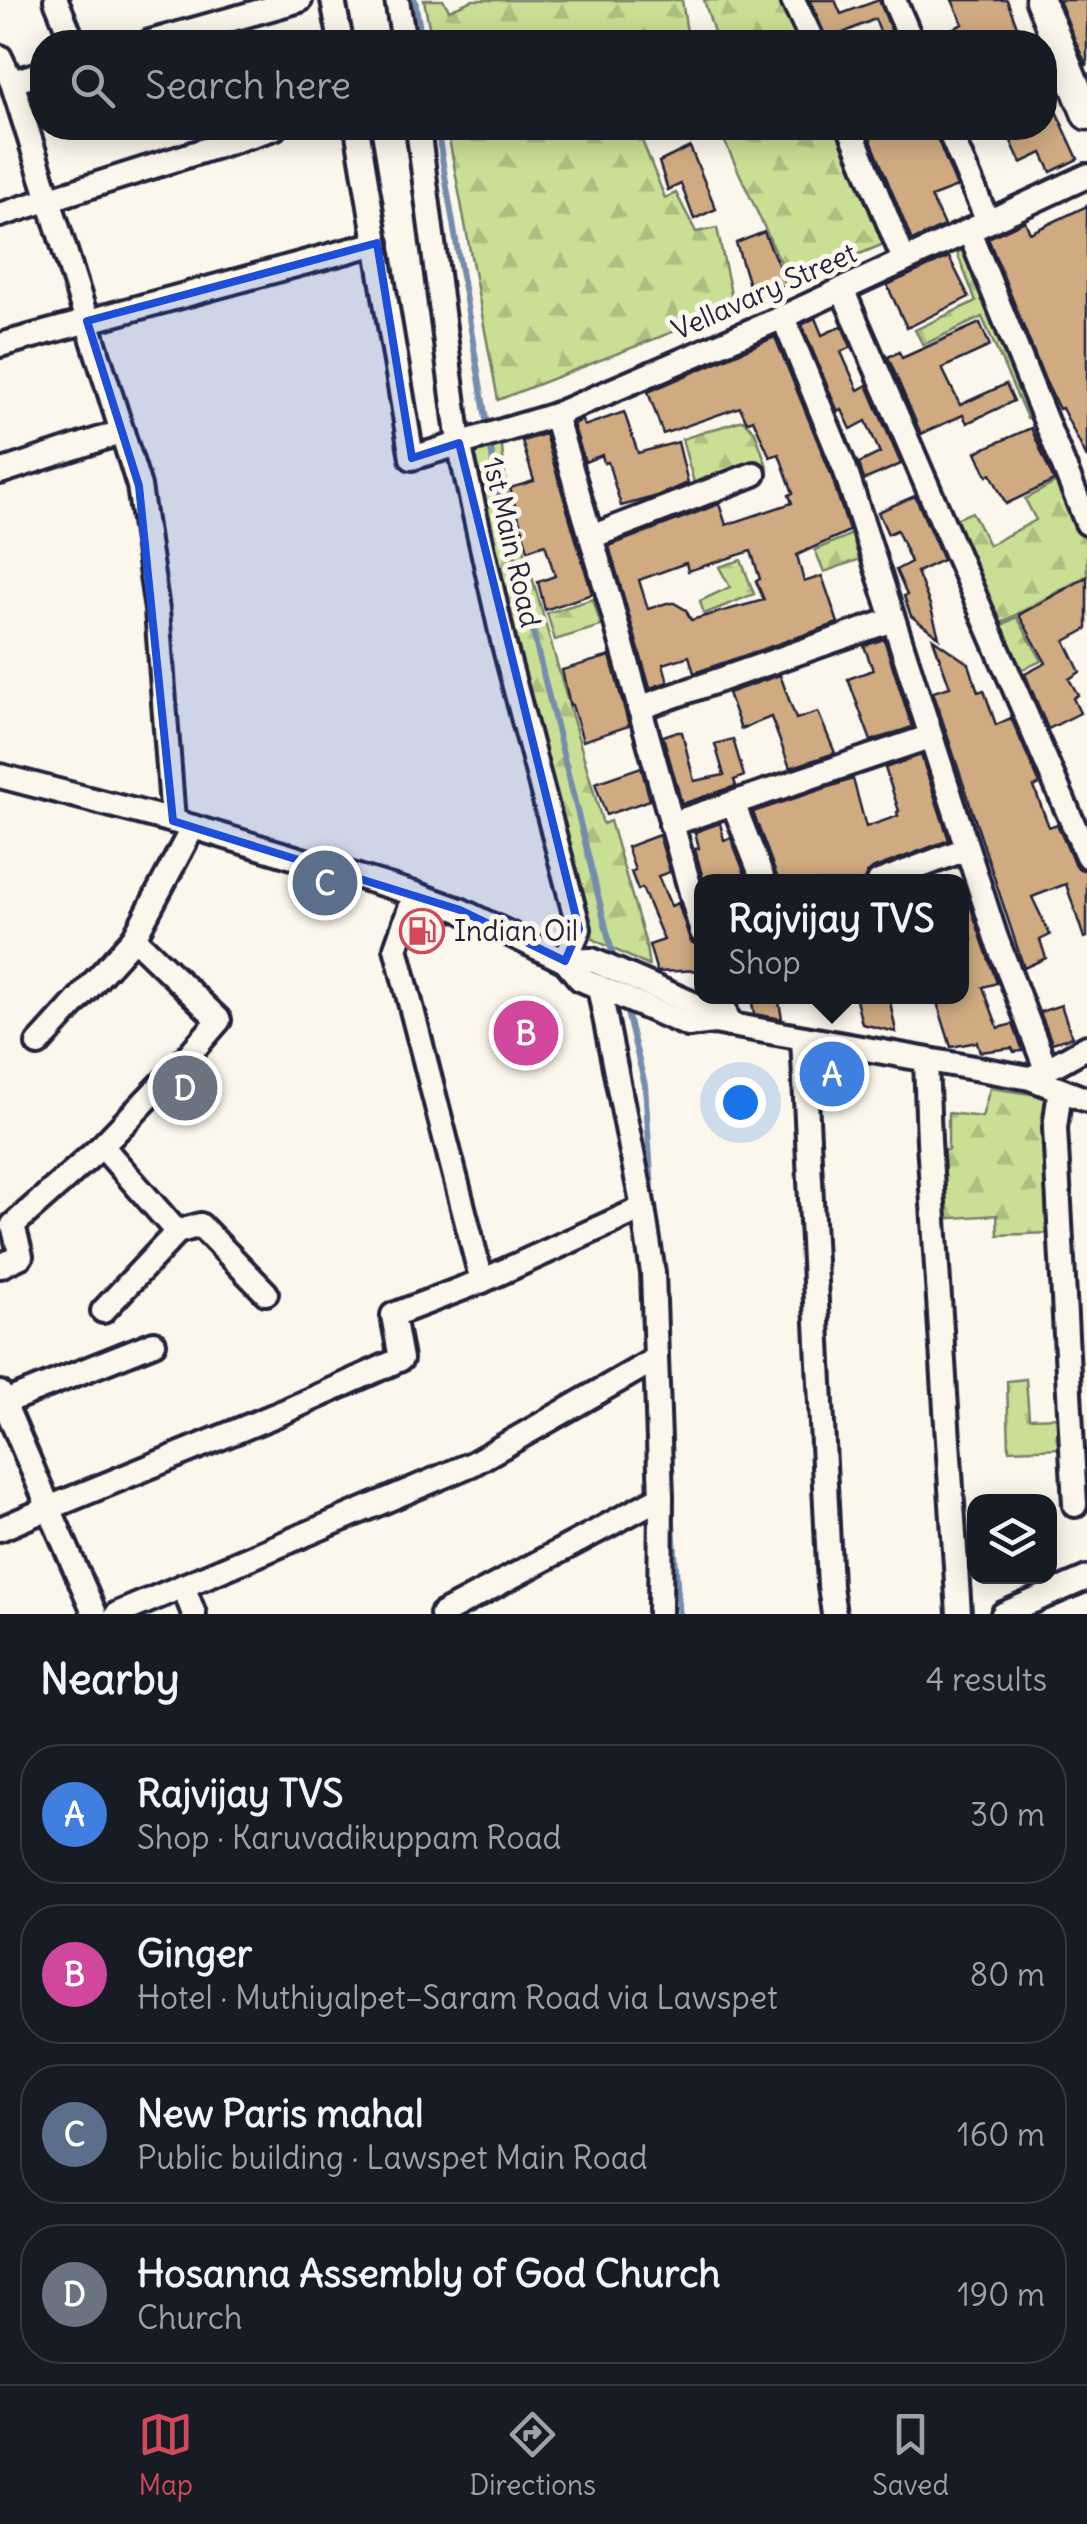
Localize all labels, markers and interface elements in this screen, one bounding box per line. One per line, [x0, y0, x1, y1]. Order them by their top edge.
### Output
search box [30, 30, 1057, 140]
icon: search [65, 58, 120, 113]
text: Search here [145, 62, 351, 109]
street label: Vellavary Street [666, 234, 862, 348]
street label: 1st Main Road [475, 454, 549, 630]
pin: C [292, 846, 358, 920]
popup [694, 874, 969, 1004]
text: Rajvijay TVS [728, 895, 935, 942]
fuel station icon: Indian Oil [399, 908, 445, 954]
place label: Indian Oil [454, 913, 578, 949]
text: Shop [728, 942, 801, 983]
pin: B [494, 996, 558, 1070]
pin: A [800, 1036, 864, 1112]
pin: D [152, 1050, 218, 1126]
your location [715, 1077, 766, 1128]
map controls [967, 1494, 1057, 1584]
button: layers [967, 1494, 1057, 1584]
text: Nearby [40, 1653, 179, 1705]
text: 4 results [926, 1659, 1047, 1700]
text: Rajvijay TVS [137, 1770, 343, 1817]
text: A [64, 1794, 85, 1835]
text: 30 m [970, 1794, 1045, 1835]
text: Shop · Karuvadikuppam Road [137, 1817, 561, 1858]
text: Ginger [137, 1930, 252, 1977]
text: B [64, 1954, 85, 1995]
text: 80 m [970, 1954, 1045, 1995]
text: Hotel · Muthiyalpet–Saram Road via Lawspet [137, 1977, 778, 2018]
text: New Paris mahal [137, 2090, 423, 2137]
text: C [64, 2114, 85, 2155]
text: 160 m [957, 2114, 1045, 2155]
text: Public building · Lawspet Main Road [137, 2137, 648, 2178]
text: Hosanna Assembly of God Church [137, 2250, 720, 2297]
text: D [63, 2274, 86, 2315]
text: 190 m [957, 2274, 1045, 2315]
text: Church [137, 2297, 243, 2338]
tab: Map [138, 2407, 193, 2503]
tab: Directions [469, 2407, 596, 2503]
tab: Saved [872, 2407, 949, 2503]

